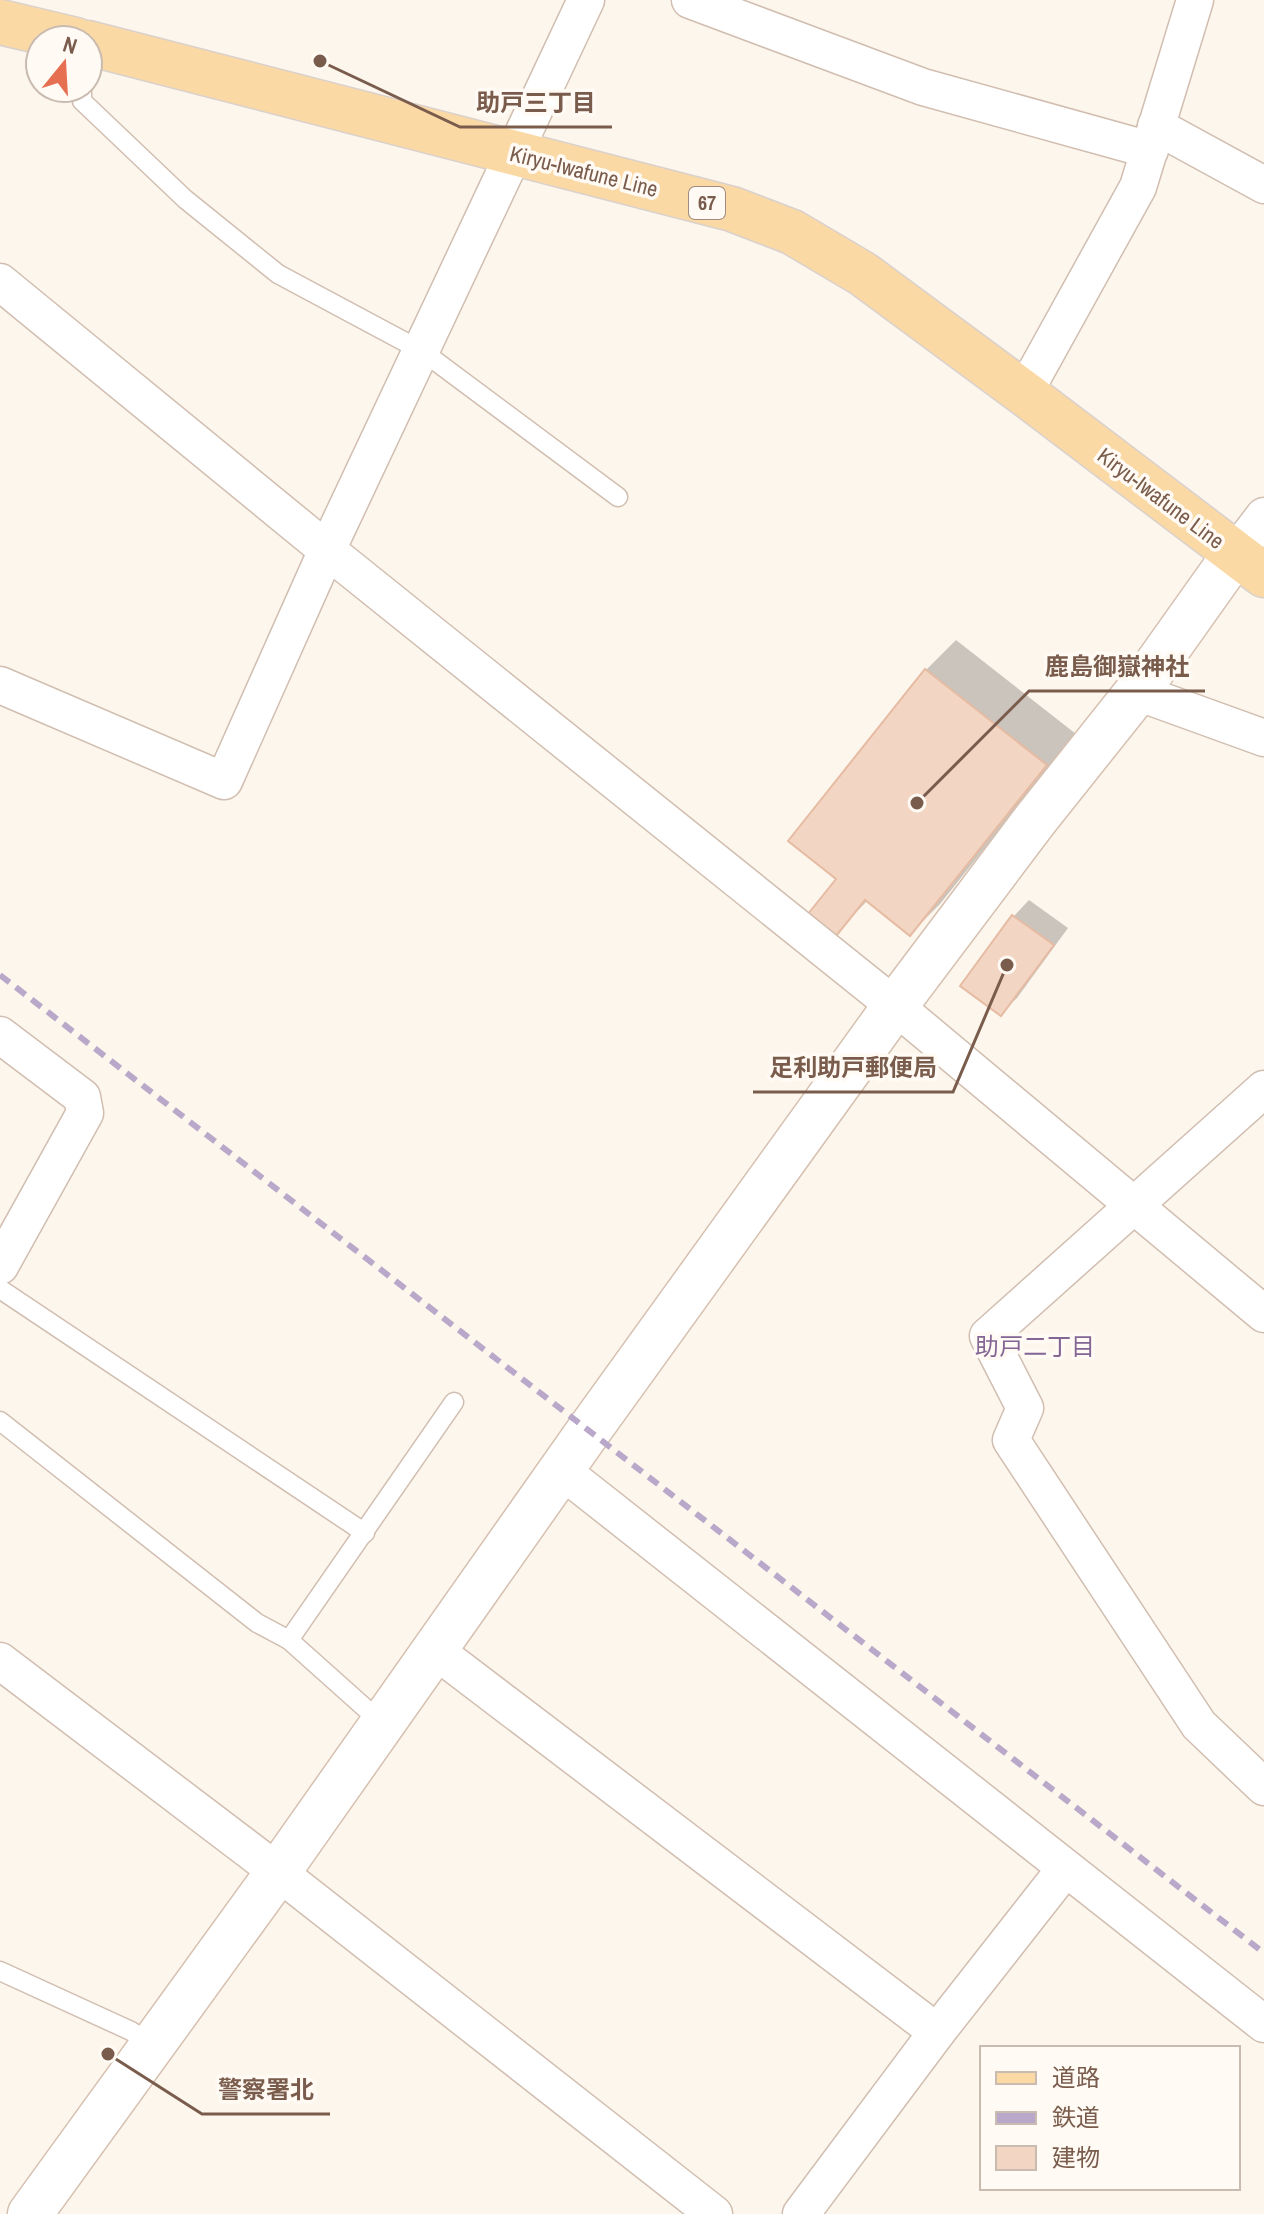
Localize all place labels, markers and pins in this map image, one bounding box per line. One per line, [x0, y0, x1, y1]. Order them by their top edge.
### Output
callout: 助戸三丁目 [460, 79, 612, 127]
callout: 鹿島御嶽神社 [1029, 643, 1205, 691]
callout: 足利助戸郵便局 [753, 1044, 953, 1092]
callout: 警察署北 [202, 2066, 330, 2114]

